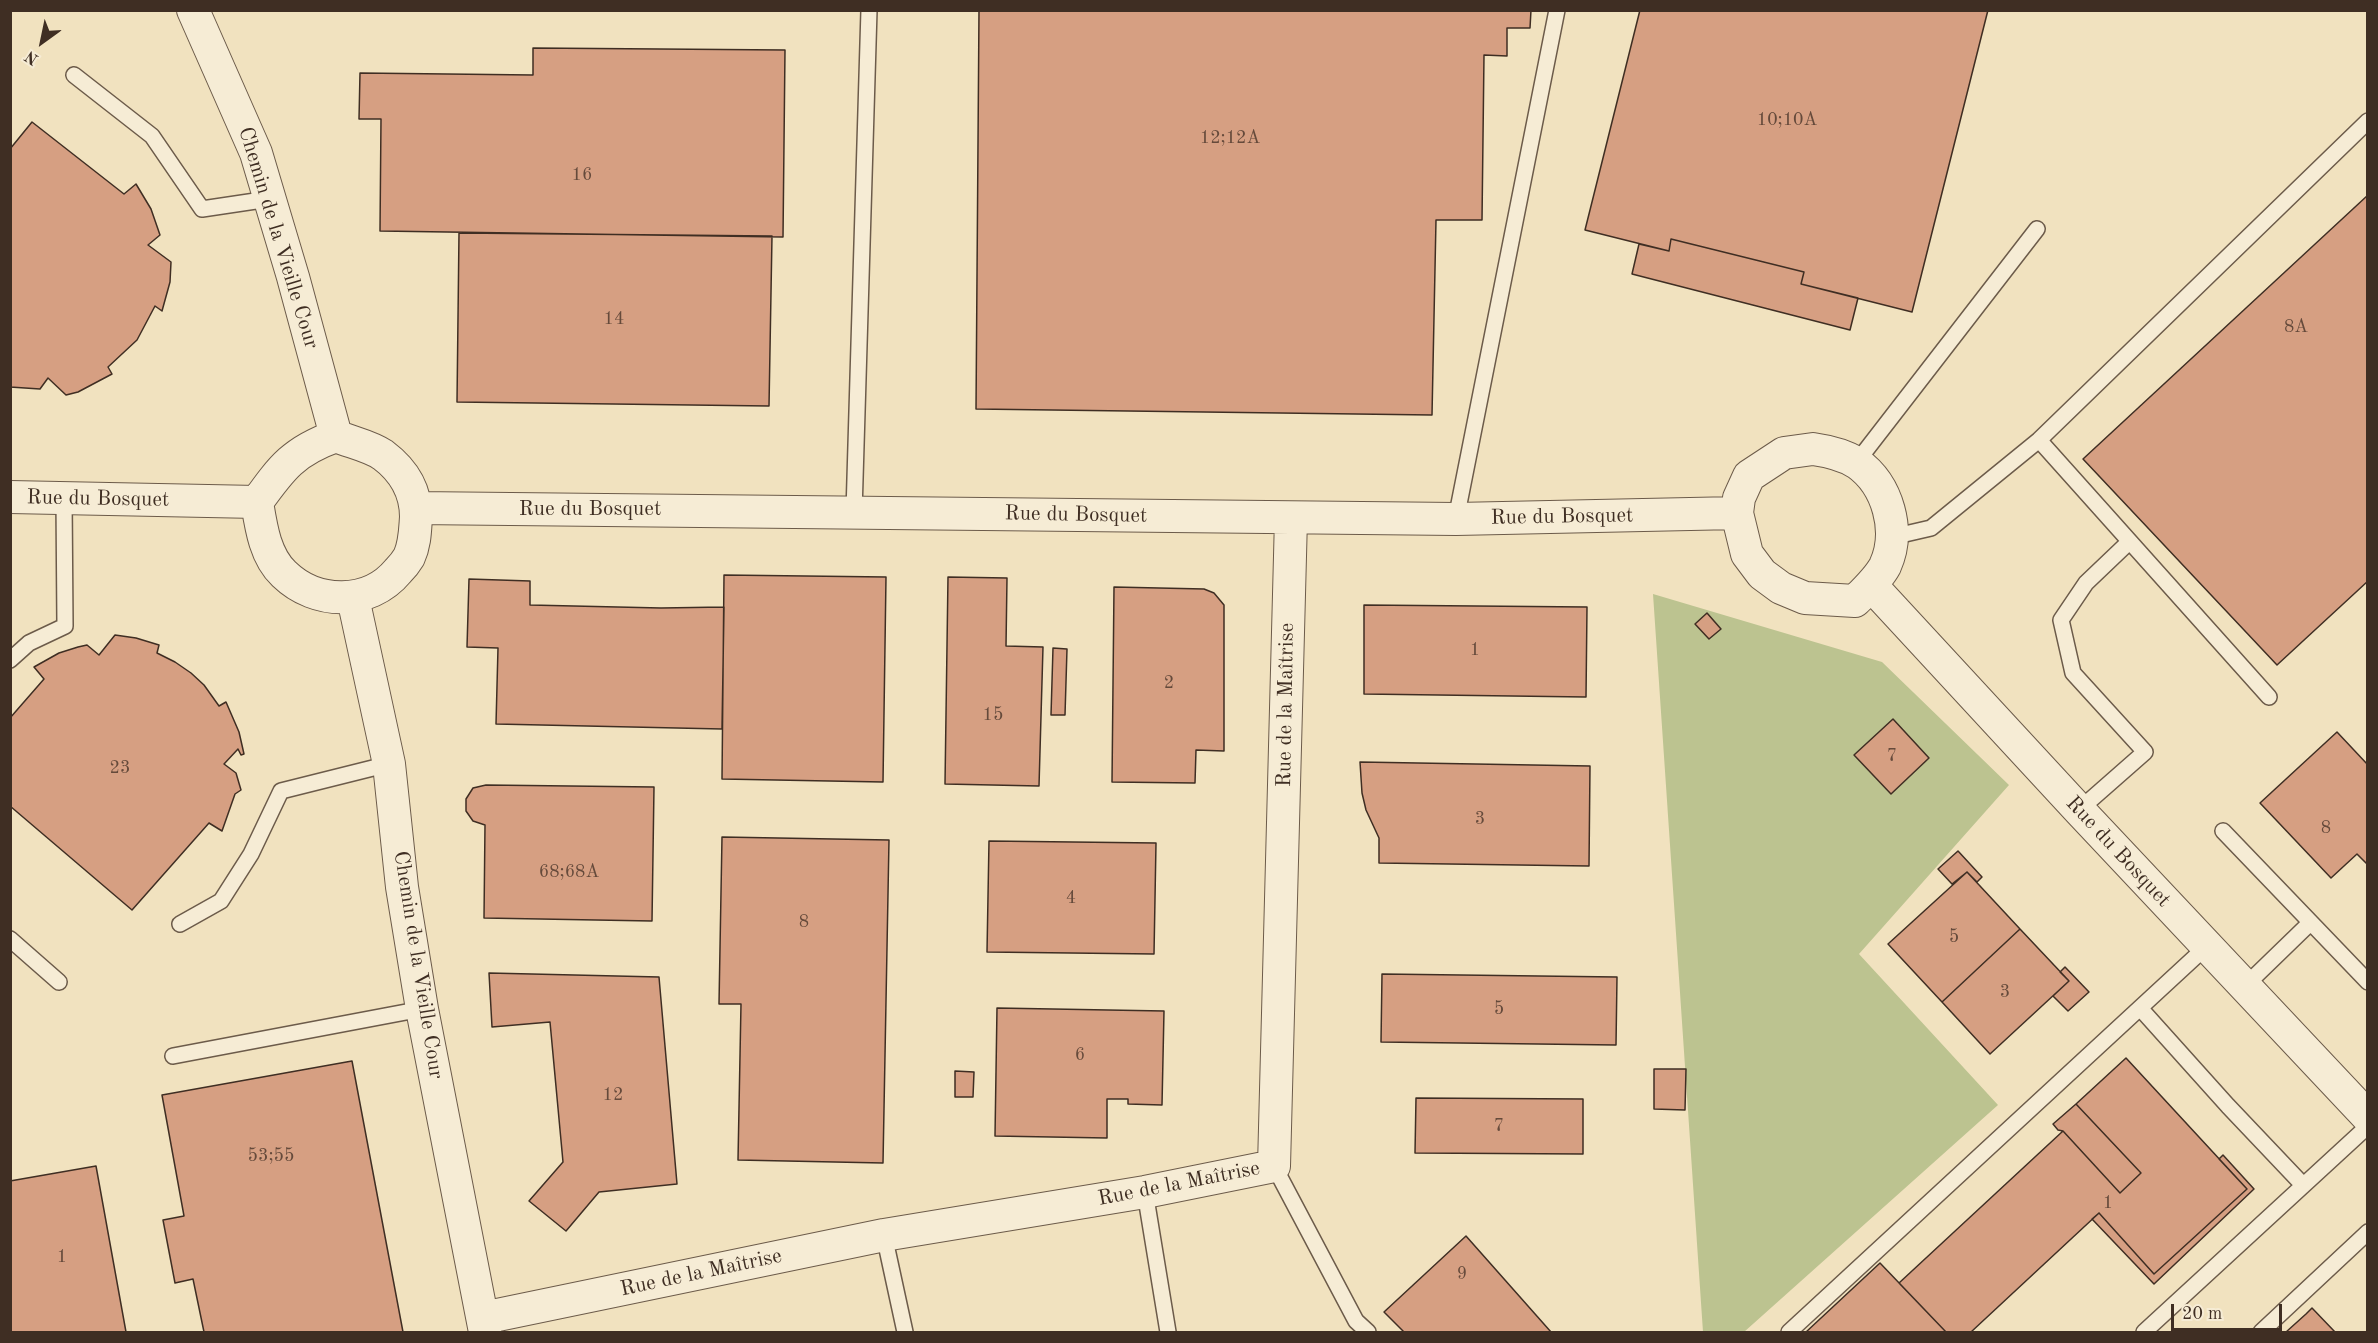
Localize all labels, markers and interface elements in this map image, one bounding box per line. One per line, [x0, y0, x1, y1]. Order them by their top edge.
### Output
north arrow [12, 12, 72, 72]
text: N [23, 47, 42, 67]
house number: 10;10A [1757, 109, 1817, 131]
street label: Chemin de la Vieille Cour [232, 124, 324, 352]
house number: 12;12A [1200, 127, 1260, 149]
house number: 16 [572, 164, 592, 186]
house number: 14 [604, 308, 624, 330]
house number: 8A [2284, 316, 2308, 338]
street label: Rue du Bosquet [26, 485, 170, 513]
street label: Rue du Bosquet [519, 496, 661, 522]
street label: Rue du Bosquet [1004, 501, 1148, 529]
street label: Rue du Bosquet [1490, 503, 1634, 531]
street label: Rue de la Maîtrise [1272, 623, 1300, 787]
house number: 1 [1470, 639, 1480, 661]
house number: 2 [1164, 672, 1174, 694]
house number: 15 [983, 704, 1003, 726]
house number: 7 [1887, 745, 1897, 767]
house number: 23 [110, 757, 130, 779]
street label: Rue du Bosquet [2060, 791, 2176, 913]
house number: 3 [1475, 808, 1485, 830]
house number: 8 [2321, 817, 2331, 839]
street label: Chemin de la Vieille Cour [388, 849, 448, 1081]
house number: 68;68A [539, 861, 599, 883]
house number: 4 [1066, 887, 1076, 909]
house number: 8 [799, 911, 809, 933]
house number: 5 [1949, 926, 1959, 948]
house number: 3 [2000, 981, 2010, 1003]
house number: 5 [1494, 998, 1504, 1020]
house number: 6 [1075, 1044, 1085, 1066]
house number: 12 [603, 1084, 623, 1106]
house number: 7 [1494, 1115, 1504, 1137]
house number: 53;55 [248, 1145, 294, 1167]
street label: Rue de la Maîtrise [1096, 1156, 1262, 1212]
house number: 1 [2103, 1192, 2113, 1214]
street label: Rue de la Maîtrise [618, 1244, 784, 1302]
house number: 1 [57, 1246, 67, 1268]
house number: 9 [1457, 1263, 1467, 1285]
scale bar [2174, 1292, 2285, 1330]
text: 20 m [2182, 1305, 2222, 1323]

